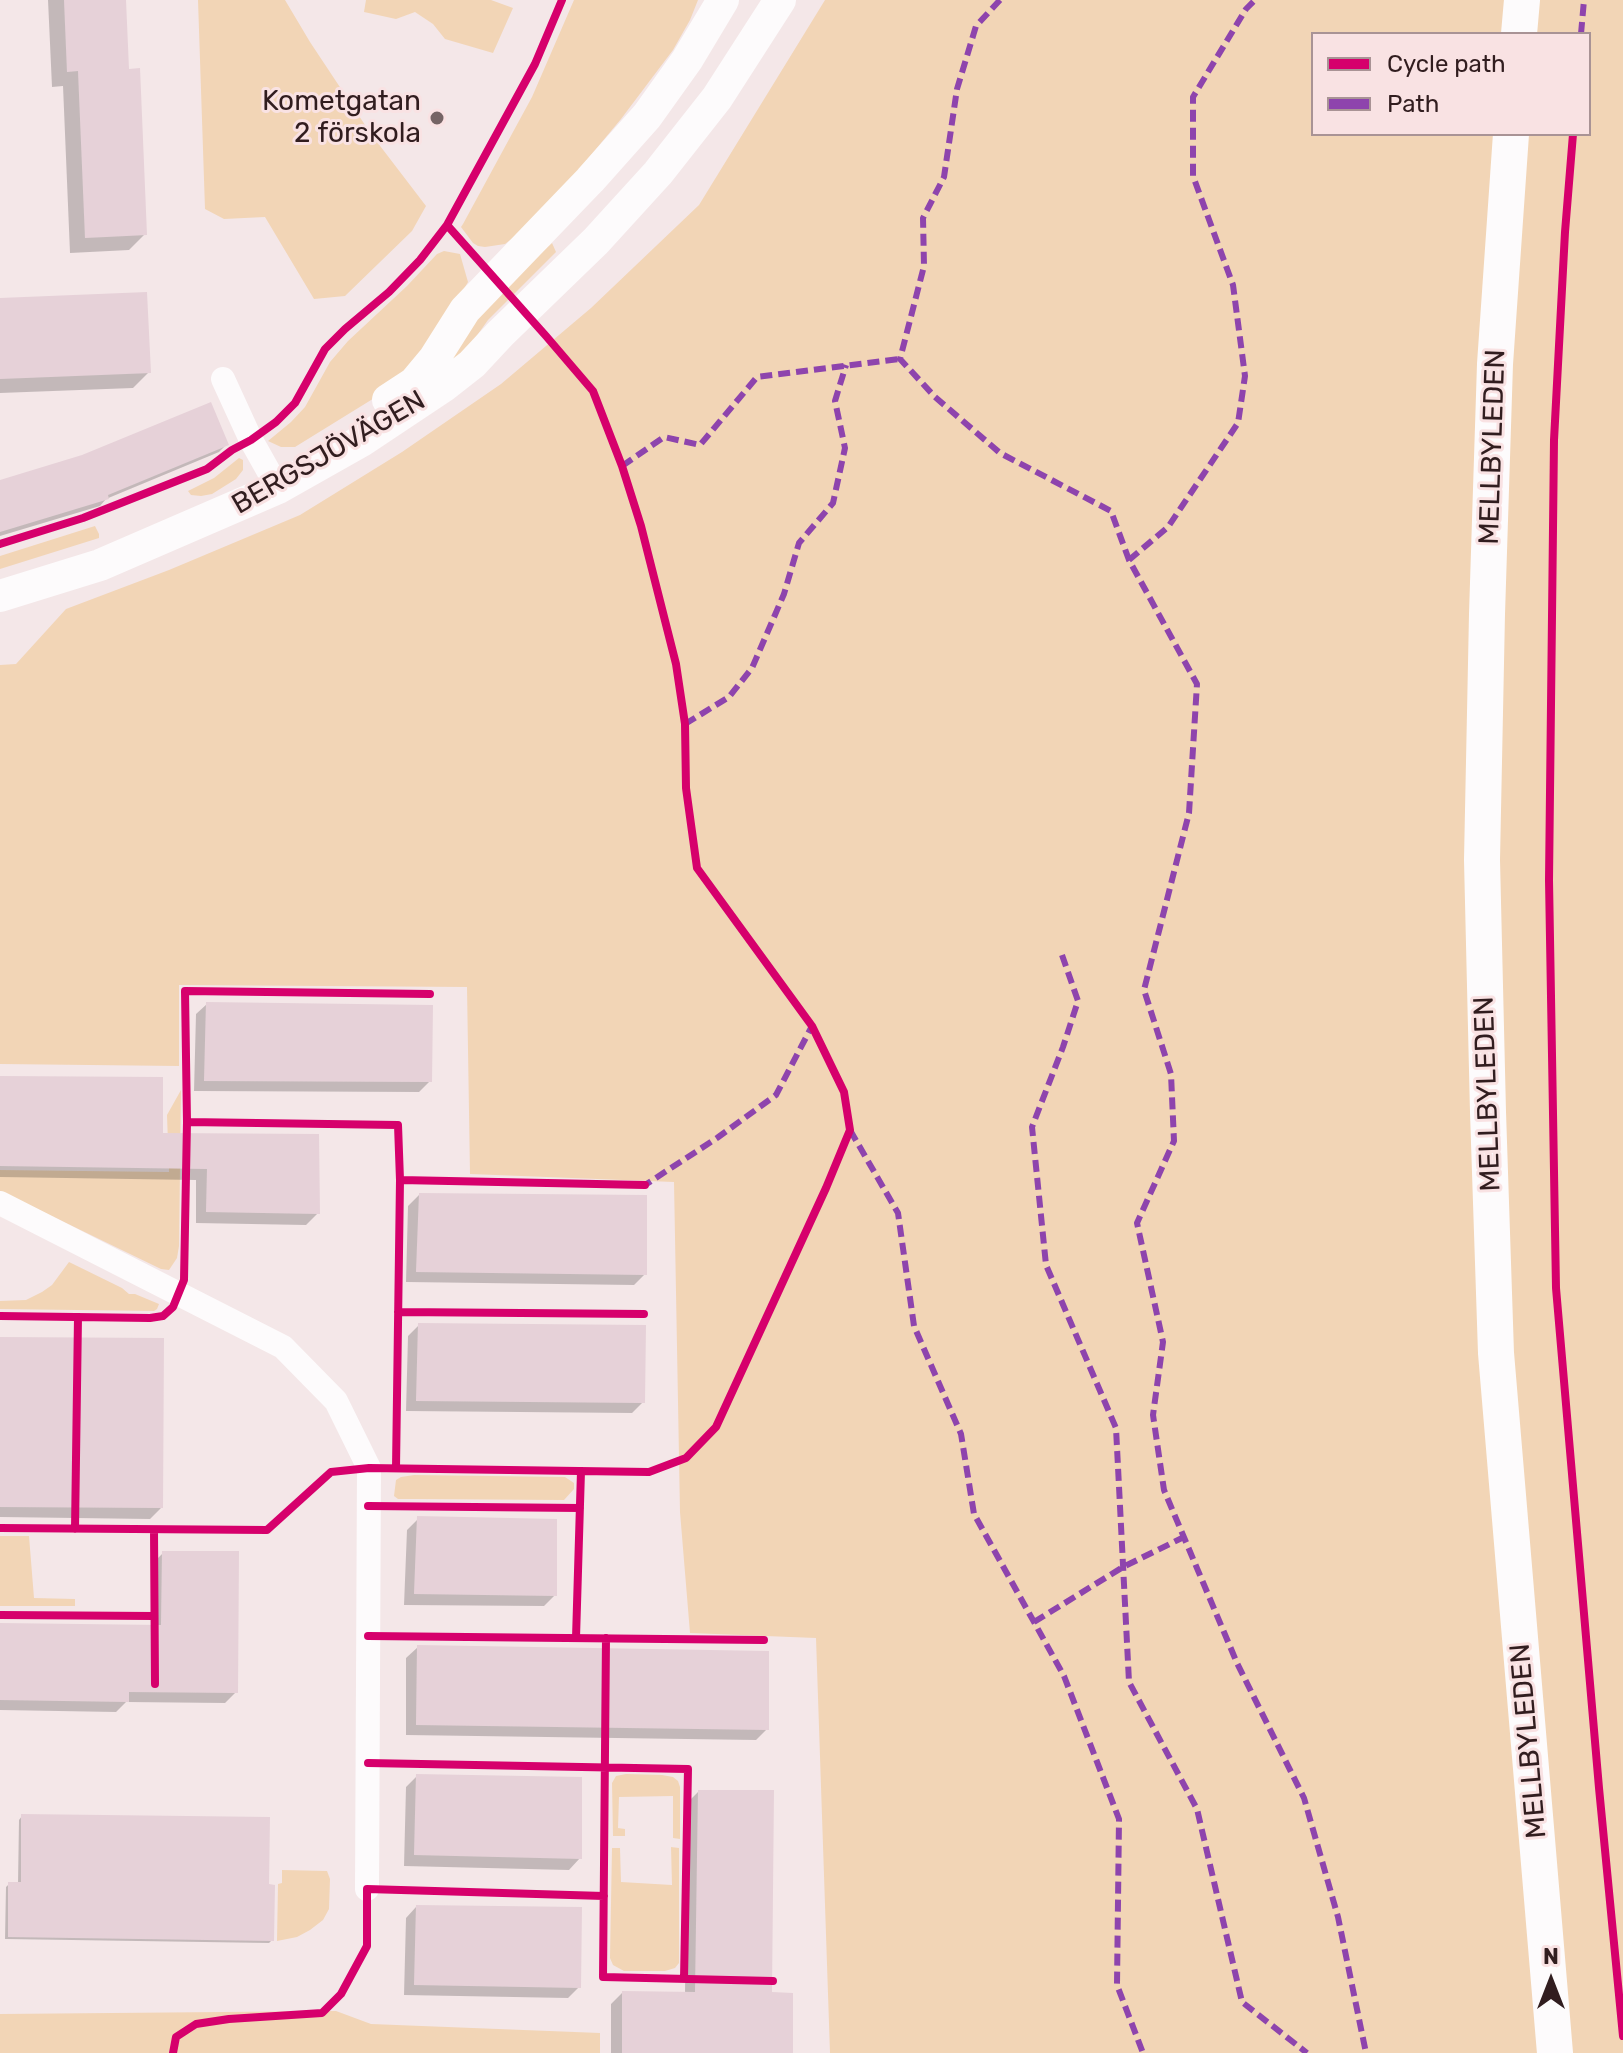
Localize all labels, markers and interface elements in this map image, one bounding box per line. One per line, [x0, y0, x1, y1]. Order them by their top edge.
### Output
legend [1311, 32, 1591, 136]
text: Cycle path [1387, 50, 1506, 78]
place label: Kometgatan 2 förskola [262, 85, 421, 151]
text: Path [1387, 90, 1439, 118]
marker: Kometgatan 2 förskola [428, 109, 446, 127]
street label: MELLBYLEDEN [1473, 349, 1513, 545]
street label: BERGSJÖVÄGEN [226, 384, 432, 522]
street label: MELLBYLEDEN [1468, 996, 1508, 1192]
street label: MELLBYLEDEN [1504, 1642, 1554, 1840]
north arrow [1511, 1941, 1591, 2021]
text: N [1543, 1943, 1559, 1970]

